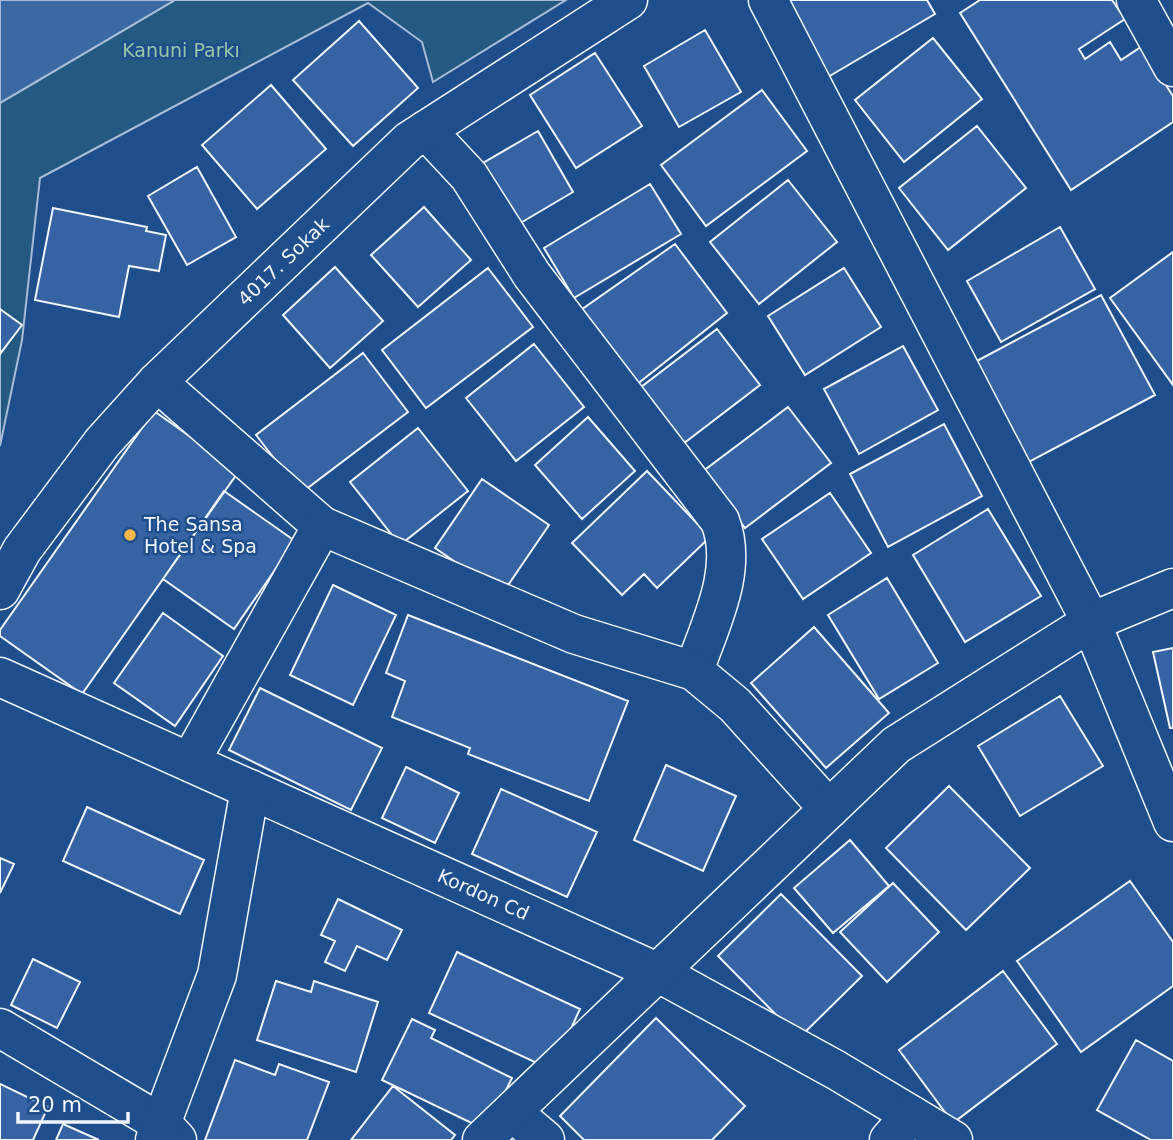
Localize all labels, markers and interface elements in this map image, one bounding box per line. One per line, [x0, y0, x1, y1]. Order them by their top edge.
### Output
park label: Kanuni Parkı [122, 39, 240, 61]
street label: 4017. Sokak [233, 213, 333, 310]
place label: The Sansa Hotel & Spa [143, 513, 257, 557]
marker: The Sansa Hotel & Spa [122, 527, 138, 543]
street label: Kordon Cd [434, 864, 533, 924]
scale bar [18, 1080, 128, 1124]
text: 20 m [28, 1093, 82, 1117]

